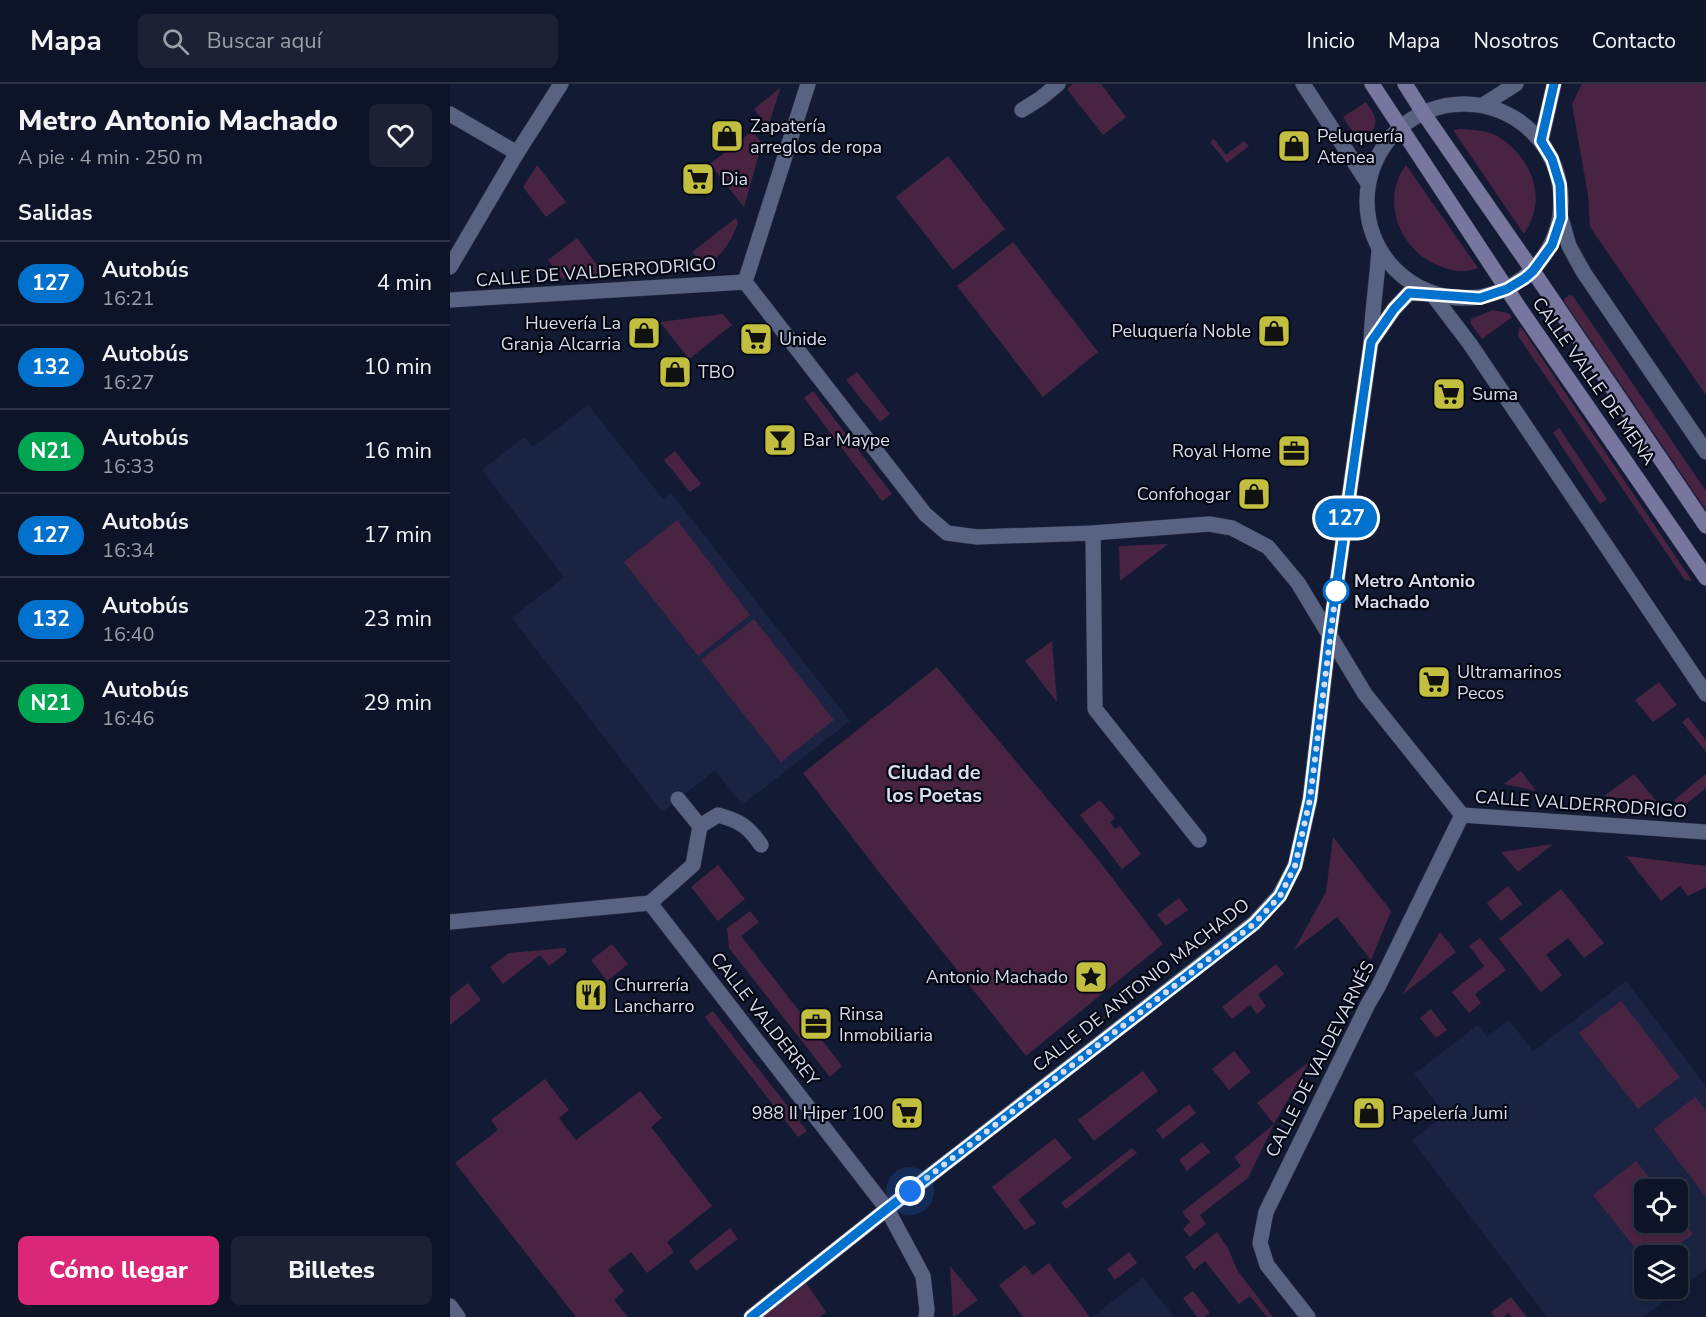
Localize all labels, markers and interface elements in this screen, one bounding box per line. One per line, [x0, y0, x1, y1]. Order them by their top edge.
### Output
search box [138, 14, 558, 68]
text: Mapa [30, 22, 102, 60]
icon: search [159, 25, 192, 58]
text: Buscar aquí [207, 26, 322, 56]
text: Inicio [1307, 27, 1355, 55]
text: Mapa [1388, 27, 1440, 55]
text: Nosotros [1473, 27, 1559, 55]
text: Contacto [1592, 27, 1676, 55]
text: Metro Antonio Machado [18, 102, 338, 140]
button: heart [369, 104, 432, 167]
place label: Zapatería arreglos de ropa [750, 114, 882, 159]
shop icon: Zapatería arreglos de ropa [709, 118, 745, 154]
place label: Peluquería Atenea [1317, 124, 1403, 169]
shop icon: Peluquería Atenea [1276, 128, 1312, 164]
text: A pie · 4 min · 250 m [18, 144, 203, 171]
supermarket icon: Dia [680, 161, 716, 197]
place label: Dia [721, 167, 748, 191]
text: Salidas [18, 198, 93, 228]
street label: CALLE DE VALDERRODRIGO [475, 252, 717, 292]
text: Autobús [102, 255, 189, 285]
text: 4 min [377, 268, 432, 298]
text: 127 [32, 269, 70, 297]
text: 16:21 [102, 285, 155, 312]
street label: CALLE VALLE DE MENA [1527, 292, 1661, 470]
place label: Huevería La Granja Alcarria [501, 311, 621, 356]
shop icon: Peluquería Noble [1256, 313, 1292, 349]
shop icon: Huevería La Granja Alcarria [626, 315, 662, 351]
place label: Peluquería Noble [1111, 319, 1251, 343]
supermarket icon: Unide [738, 321, 774, 357]
place label: Unide [779, 327, 827, 351]
text: Autobús [102, 339, 189, 369]
text: 10 min [364, 352, 432, 382]
text: 132 [32, 353, 70, 381]
shop icon: TBO [657, 354, 693, 390]
place label: TBO [698, 360, 735, 384]
text: 16:27 [102, 369, 155, 396]
supermarket icon: Suma [1431, 376, 1467, 412]
place label: Suma [1472, 382, 1518, 406]
bar icon: Bar Maype [762, 422, 798, 458]
text: Autobús [102, 423, 189, 453]
place label: Bar Maype [803, 428, 890, 452]
office icon: Royal Home [1276, 433, 1312, 469]
text: 16 min [364, 436, 432, 466]
text: N21 [31, 437, 71, 465]
place label: Royal Home [1172, 439, 1271, 463]
text: 16:33 [102, 453, 155, 480]
shop icon: Confohogar [1236, 476, 1272, 512]
place label: Confohogar [1137, 482, 1232, 506]
line badge: 127 [1312, 498, 1380, 538]
text: 127 [1327, 504, 1365, 532]
text: Autobús [102, 507, 189, 537]
text: 17 min [364, 520, 432, 550]
text: 127 [32, 521, 70, 549]
text: 16:34 [102, 537, 155, 564]
place label: Metro Antonio Machado [1354, 569, 1475, 614]
marker: Metro Antonio Machado [1323, 578, 1349, 604]
text: Autobús [102, 591, 189, 621]
text: 23 min [364, 604, 432, 634]
text: 132 [32, 605, 70, 633]
text: 16:40 [102, 621, 155, 648]
place label: Ultramarinos Pecos [1457, 660, 1562, 705]
supermarket icon: Ultramarinos Pecos [1416, 664, 1452, 700]
text: Autobús [102, 675, 189, 705]
text: 29 min [364, 688, 432, 718]
text: N21 [31, 689, 71, 717]
text: 16:46 [102, 705, 155, 732]
district label: Ciudad de los Poetas [886, 759, 982, 809]
street label: CALLE VALDERRODRIGO [1474, 785, 1688, 823]
street label: CALLE DE ANTONIO MACHADO [1028, 893, 1254, 1077]
street label: CALLE VALDERREY [705, 947, 825, 1091]
street label: CALLE DE VALDEVARNÉS [1260, 957, 1380, 1161]
place icon: Antonio Machado [1073, 959, 1109, 995]
place label: Antonio Machado [926, 965, 1068, 989]
place label: Churrería Lancharro [614, 973, 694, 1018]
restaurant icon: Churrería Lancharro [573, 977, 609, 1013]
place label: Rinsa Inmobiliaria [839, 1002, 933, 1047]
office icon: Rinsa Inmobiliaria [798, 1006, 834, 1042]
supermarket icon: 988 II Hiper 100 [889, 1095, 925, 1131]
shop icon: Papelería Jumi [1351, 1095, 1387, 1131]
place label: 988 II Hiper 100 [752, 1101, 884, 1125]
place label: Papelería Jumi [1392, 1101, 1508, 1125]
your location [895, 1176, 925, 1206]
map controls [1634, 1179, 1688, 1299]
button: locate [1634, 1179, 1688, 1233]
button: Cómo llegar [18, 1236, 219, 1305]
button: Billetes [231, 1236, 432, 1305]
button: layers [1634, 1245, 1688, 1299]

